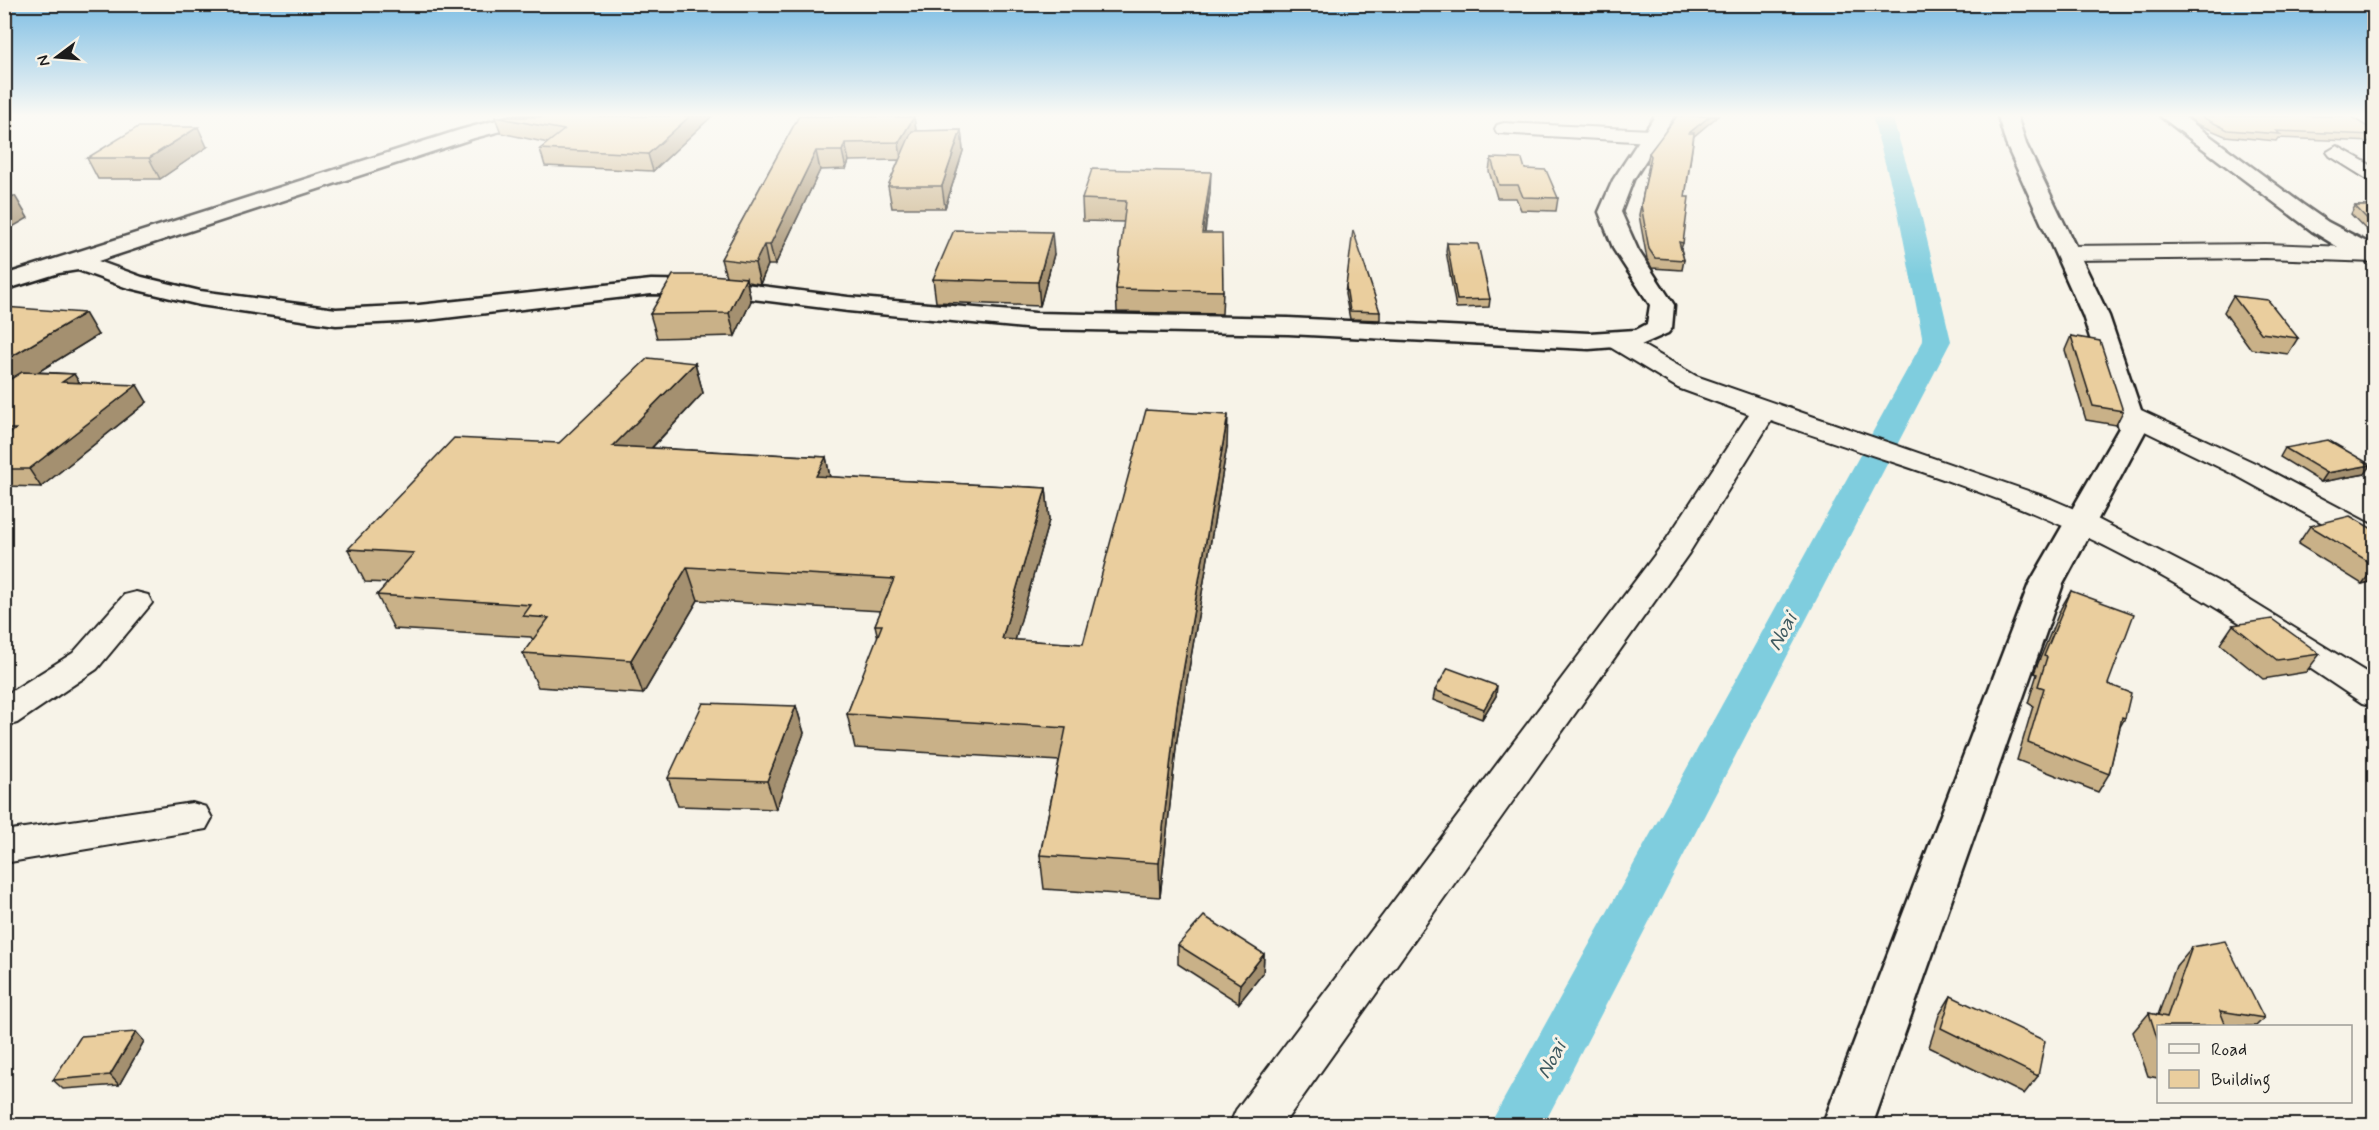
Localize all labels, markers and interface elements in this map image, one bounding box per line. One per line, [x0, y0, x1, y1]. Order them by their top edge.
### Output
north arrow [27, 27, 87, 87]
text: N [32, 53, 56, 69]
water label: Noai [1761, 605, 1806, 656]
legend [2157, 1025, 2352, 1103]
water label: Noai [1530, 1033, 1575, 1084]
text: Road [2211, 1038, 2247, 1062]
text: Building [2211, 1068, 2271, 1094]

